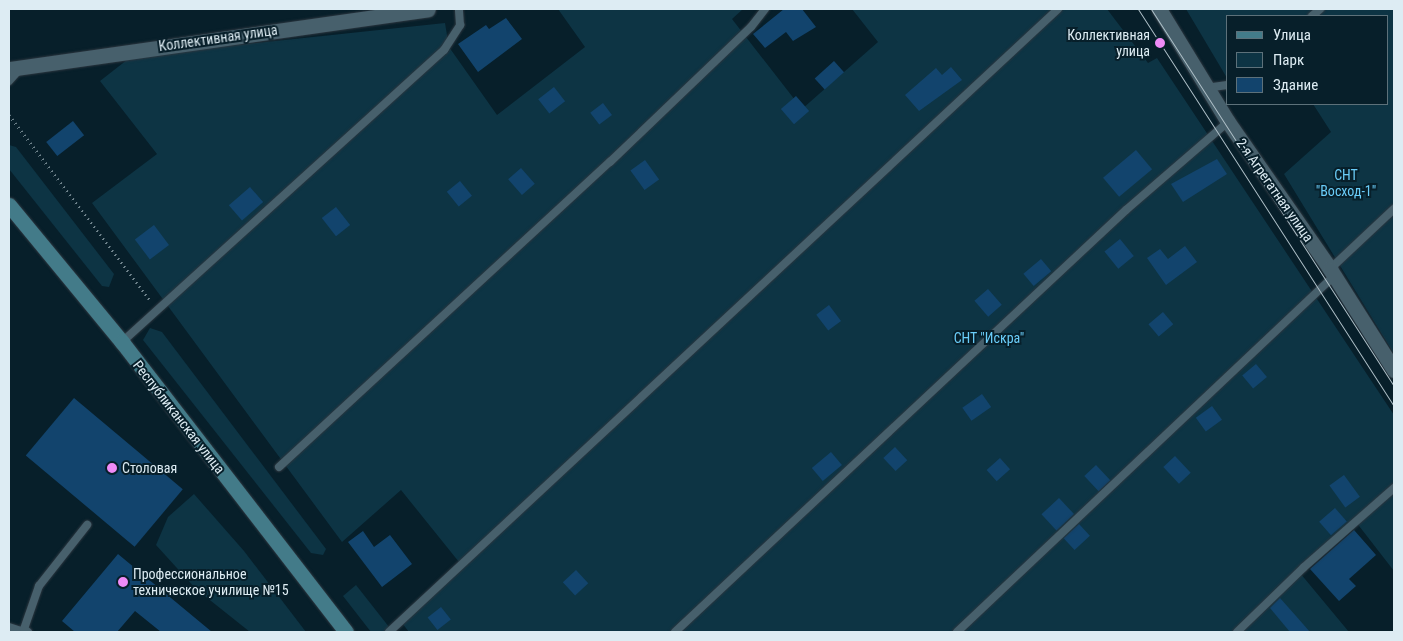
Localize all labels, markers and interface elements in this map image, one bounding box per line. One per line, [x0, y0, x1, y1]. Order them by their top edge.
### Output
legend [1226, 15, 1388, 105]
street label: Коллективная улица [157, 21, 279, 55]
text: Улица [1273, 26, 1311, 44]
place label: Коллективная улица [1067, 27, 1150, 59]
marker: Коллективная улица [1154, 37, 1166, 49]
text: Парк [1273, 51, 1304, 69]
text: Здание [1273, 76, 1318, 94]
street label: 2-я Агрегатная улица [1233, 135, 1317, 245]
park label: СНТ "Восход-1" [1316, 167, 1376, 200]
park label: СНТ "Искра" [954, 330, 1024, 346]
street label: Республиканская улица [130, 357, 228, 477]
place label: Столовая [122, 460, 177, 476]
marker: Столовая [106, 462, 118, 474]
place label: Профессиональное техническое училище №15 [133, 566, 289, 598]
marker: Профессиональное техническое училище №15 [117, 576, 129, 588]

